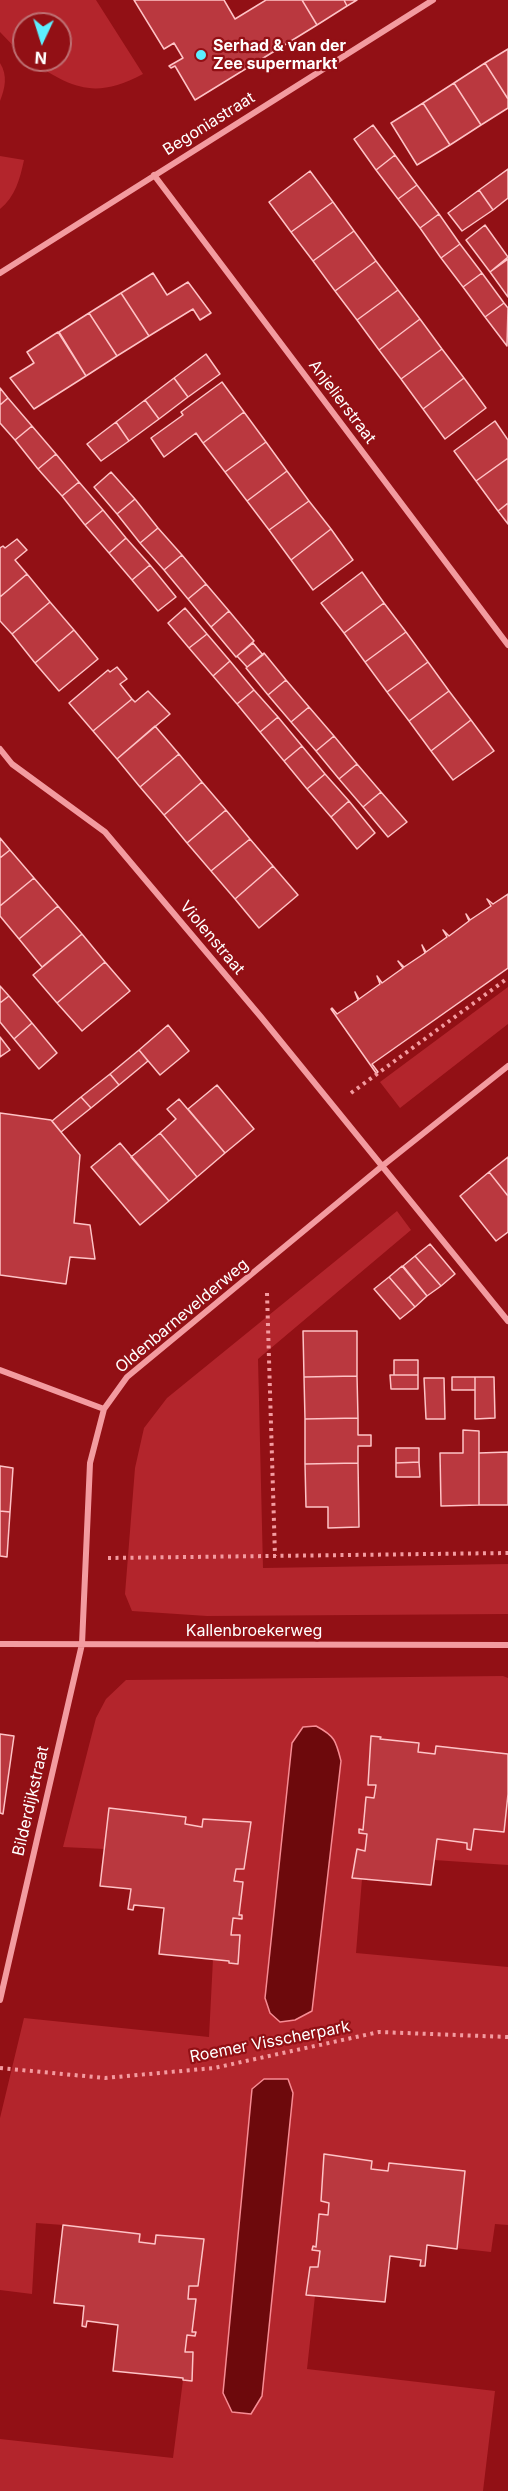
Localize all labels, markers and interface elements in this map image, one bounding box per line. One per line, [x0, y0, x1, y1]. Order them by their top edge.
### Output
north arrow [12, 12, 72, 72]
place label: Serhad & van der Zee supermarkt [213, 36, 346, 74]
text: N [34, 48, 48, 68]
marker: Serhad & van der Zee supermarkt [194, 48, 208, 62]
street label: Begoniastraat [160, 88, 258, 160]
street label: Anjelierstraat [304, 356, 380, 448]
street label: Violenstraat [176, 897, 248, 979]
street label: Oldenbarnevelderweg [112, 1255, 252, 1377]
street label: Kallenbroekerweg [186, 1621, 322, 1641]
street label: Bilderdijkstraat [9, 1744, 53, 1858]
street label: Roemer Visscherpark [188, 2017, 352, 2067]

